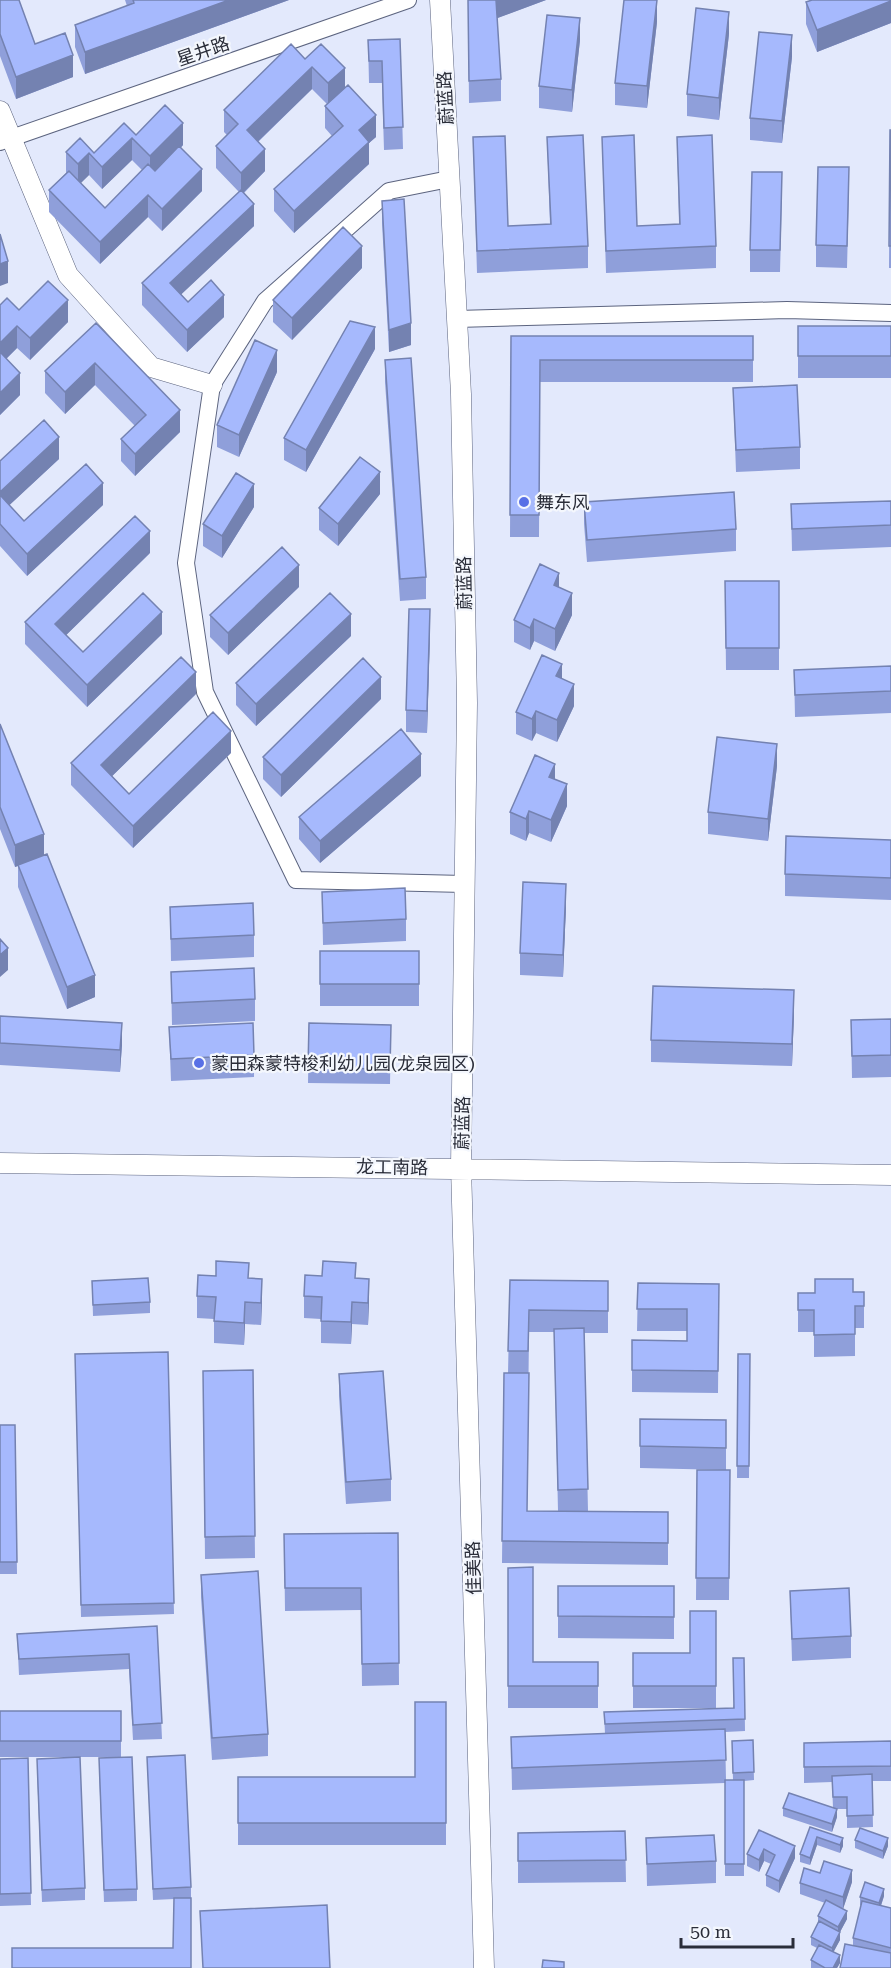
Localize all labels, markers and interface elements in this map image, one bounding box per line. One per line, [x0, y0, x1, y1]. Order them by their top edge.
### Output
street label: 星井路 [174, 32, 232, 70]
street label: 蔚蓝路 [433, 70, 457, 126]
place label: 舞东风 [536, 492, 590, 513]
marker: 舞东风 [517, 495, 531, 509]
street label: 蔚蓝路 [453, 556, 475, 610]
place label: 蒙田森蒙特梭利幼儿园(龙泉园区) [211, 1053, 475, 1074]
marker: 蒙田森蒙特梭利幼儿园(龙泉园区) [192, 1056, 206, 1070]
street label: 蔚蓝路 [451, 1096, 473, 1150]
street label: 龙工南路 [356, 1156, 428, 1178]
street label: 佳美路 [462, 1541, 484, 1595]
scale bar [681, 1911, 794, 1949]
text: 50 m [690, 1921, 731, 1942]

